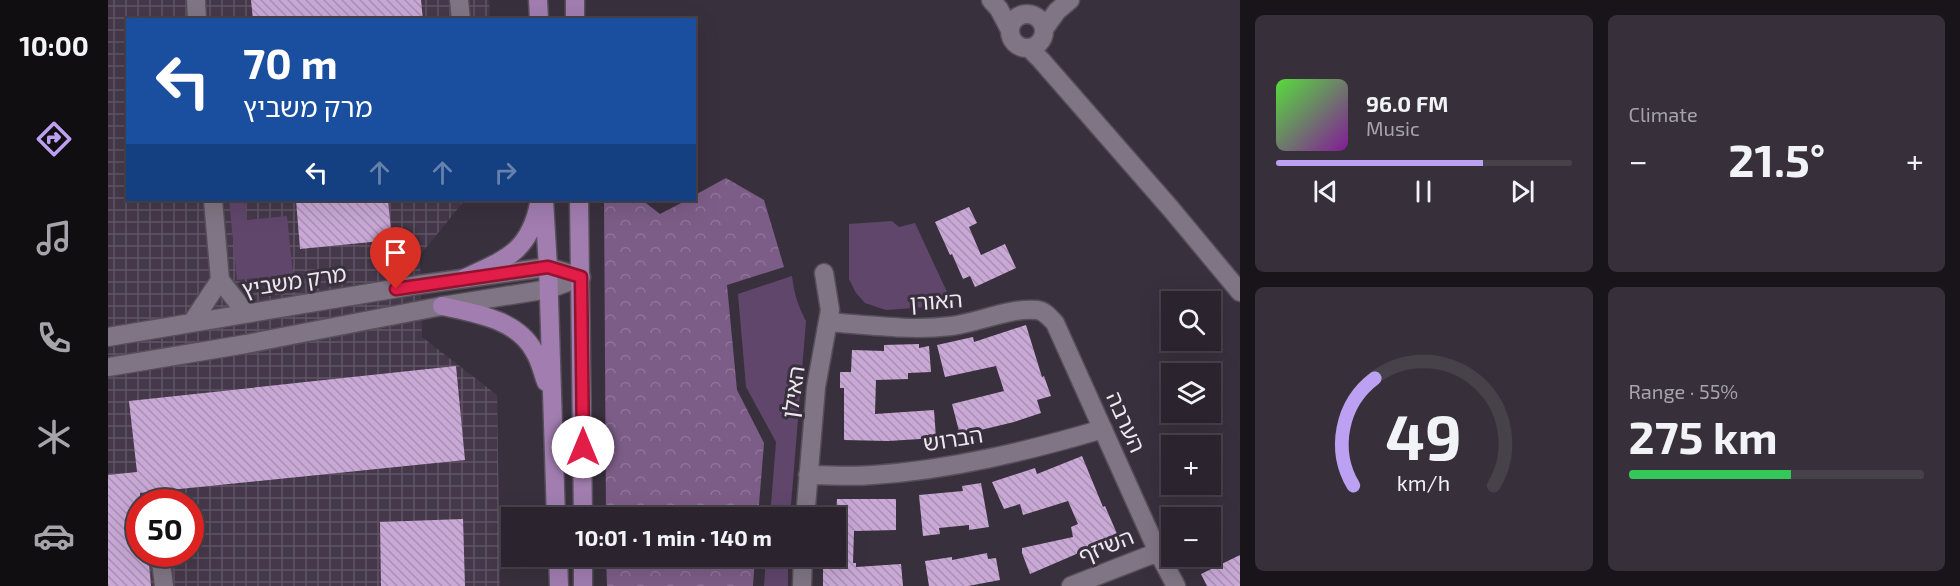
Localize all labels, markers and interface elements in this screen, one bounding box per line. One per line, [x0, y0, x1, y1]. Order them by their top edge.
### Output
text: 10:00 [19, 29, 89, 61]
text: 70 m [243, 37, 338, 87]
icon: left [144, 42, 222, 120]
text: מרק משביץ [243, 90, 372, 122]
text: 96.0 FM [1366, 90, 1448, 116]
text: Climate [1629, 102, 1698, 126]
text: Music [1366, 116, 1420, 140]
icon: directions [33, 118, 75, 160]
text: 21.5° [1728, 132, 1825, 186]
text: − [1629, 140, 1648, 180]
text: + [1906, 140, 1924, 180]
icon: left [300, 156, 333, 189]
icon: ahead [363, 156, 396, 189]
icon: ahead [426, 156, 459, 189]
icon: right [489, 156, 522, 189]
icon: previous [1309, 175, 1342, 208]
icon: pause [1407, 175, 1440, 208]
icon: next [1506, 175, 1539, 208]
icon: music [33, 217, 75, 259]
pin [370, 227, 421, 289]
icon: arrive [379, 236, 412, 269]
street label: מרק משביץ [240, 259, 348, 301]
street label: האורן [909, 285, 963, 315]
map controls [1161, 291, 1221, 567]
button: search [1161, 291, 1221, 351]
icon: phone [33, 317, 75, 359]
button: layers [1161, 363, 1221, 423]
street label: האילן [775, 364, 809, 420]
text: Range · 55% [1629, 379, 1738, 403]
street label: הערבה [1102, 387, 1152, 456]
text: 49 [1385, 398, 1462, 473]
text: 275 km [1629, 409, 1778, 463]
position arrow [551, 415, 615, 479]
icon: climate [33, 416, 75, 458]
street label: הברוש [921, 420, 985, 456]
button: + [1161, 435, 1221, 495]
text: km/h [1397, 470, 1450, 495]
speed limit sign: 50 [126, 489, 204, 567]
button: − [1161, 507, 1221, 567]
icon: car [33, 515, 75, 557]
street label: השיזף [1074, 522, 1137, 568]
text: 10:01 · 1 min · 140 m [575, 524, 772, 550]

